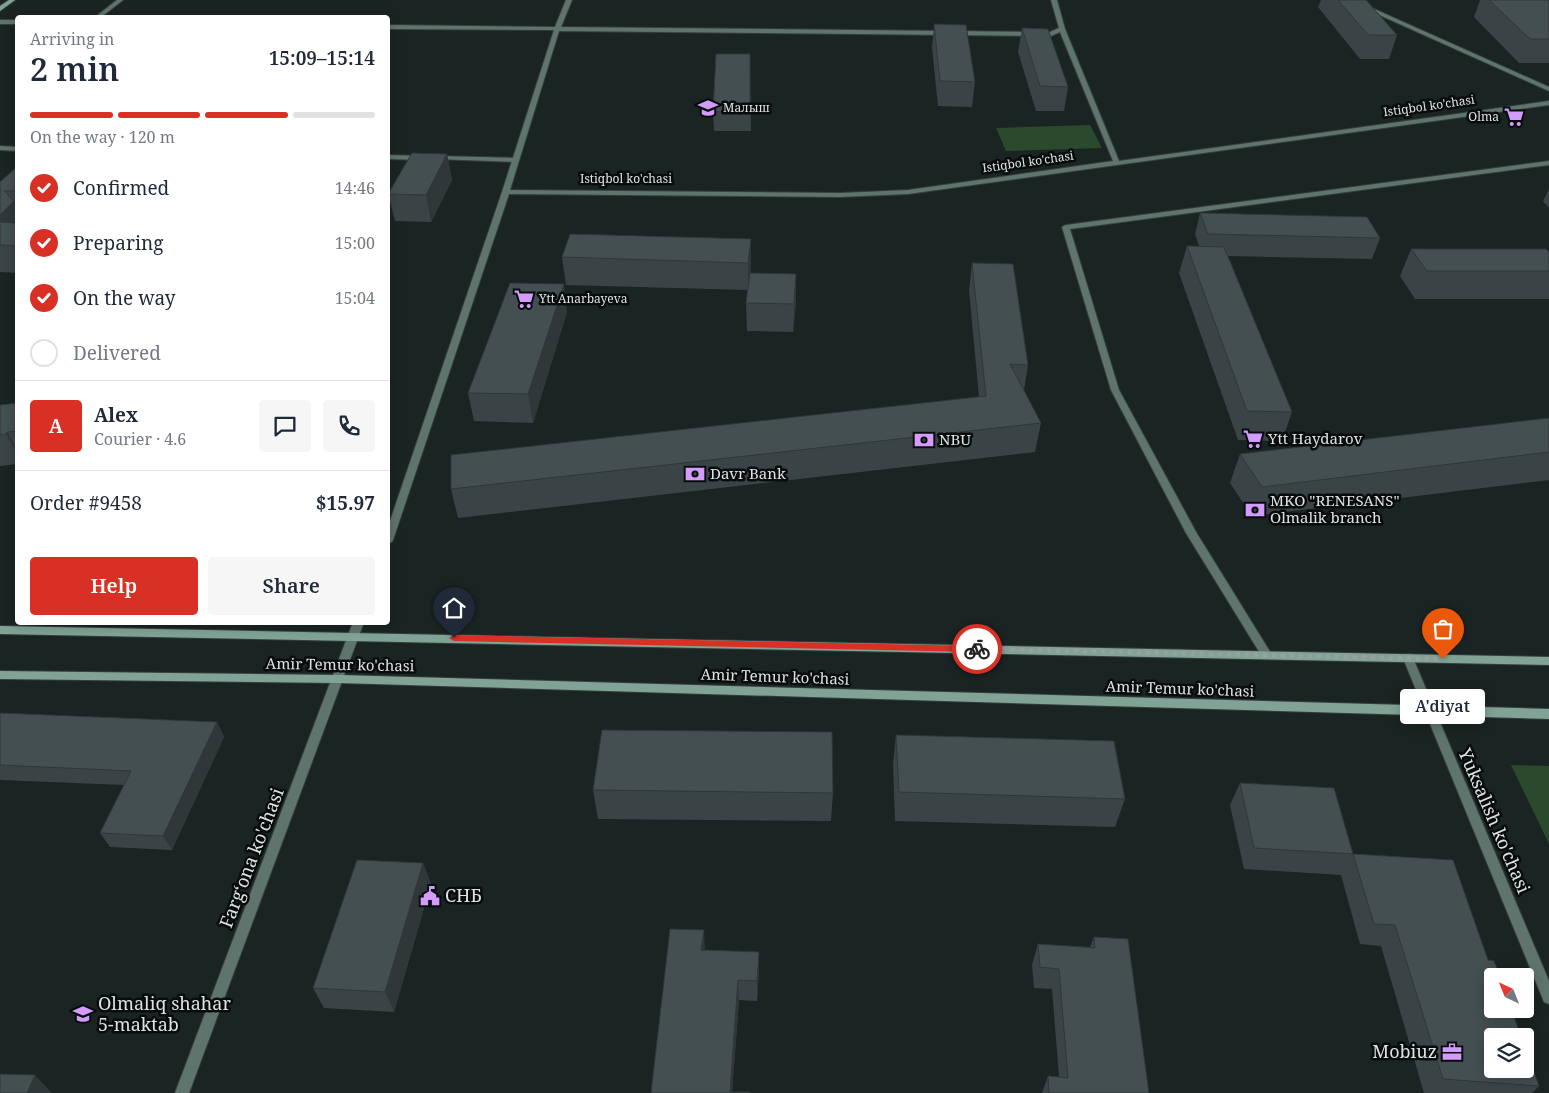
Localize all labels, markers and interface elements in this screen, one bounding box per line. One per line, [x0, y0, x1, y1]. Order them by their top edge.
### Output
text: Arriving in [30, 28, 114, 50]
text: 15:09–15:14 [269, 45, 375, 71]
text: 2 min [30, 47, 119, 90]
street label: Istiqbol ko'chasi [1382, 91, 1476, 120]
school or university icon: Малыш [697, 97, 719, 119]
place label: Малыш [723, 99, 770, 116]
supermarket icon: Olma [1503, 106, 1525, 128]
place label: Olma [1468, 108, 1499, 125]
text: On the way · 120 m [30, 126, 175, 148]
street label: Istiqbol ko'chasi [981, 147, 1075, 176]
street label: Istiqbol ko'chasi [580, 170, 672, 187]
icon: check [30, 174, 58, 202]
text: Confirmed [73, 175, 169, 201]
text: 14:46 [335, 177, 375, 199]
icon: check [30, 229, 58, 257]
text: Preparing [73, 230, 163, 256]
text: 15:00 [335, 232, 375, 254]
icon: check [30, 284, 58, 312]
text: On the way [73, 285, 176, 311]
text: 15:04 [335, 287, 375, 309]
supermarket icon: Ytt Anarbayeva [513, 288, 535, 310]
place label: Ytt Anarbayeva [538, 290, 628, 307]
text: Delivered [73, 340, 161, 366]
button: chat [259, 400, 311, 452]
button: phone [323, 400, 375, 452]
text: Alex [94, 402, 138, 428]
text: A [49, 413, 63, 439]
text: Courier · 4.6 [94, 428, 186, 450]
supermarket icon: Ytt Haydarov [1242, 428, 1264, 450]
place label: Ytt Haydarov [1267, 428, 1363, 448]
bank icon: NBU [913, 429, 935, 451]
place label: NBU [939, 429, 971, 449]
bank icon: Davr Bank [684, 463, 706, 485]
place label: Davr Bank [710, 463, 786, 483]
text: Order #9458 [30, 490, 142, 516]
text: $15.97 [316, 490, 375, 516]
place label: MKO "RENESANS" Olmalik branch [1270, 490, 1400, 527]
bank icon: MKO "RENESANS" Olmalik branch [1244, 499, 1266, 521]
button: Help [30, 557, 198, 615]
button: Share [208, 557, 375, 615]
pin [433, 587, 475, 638]
icon: home [440, 594, 468, 622]
pin [1422, 608, 1464, 659]
icon: bag [1429, 615, 1457, 643]
courier [952, 624, 1002, 674]
icon: bike [963, 635, 991, 663]
street label: Amir Temur ko'chasi [266, 653, 415, 675]
street label: Amir Temur ko'chasi [700, 663, 850, 689]
street label: Amir Temur ko'chasi [1105, 675, 1255, 701]
callout: A'diyat [1400, 689, 1486, 724]
text: A'diyat [1415, 695, 1470, 717]
street label: Yuksalish ko'chasi [1453, 743, 1536, 897]
street label: Farg‘ona ko'chasi [213, 784, 289, 931]
place label: СНБ [445, 883, 482, 907]
public building icon: СНБ [419, 885, 441, 907]
north arrow [1484, 968, 1534, 1018]
map controls [1484, 968, 1534, 1078]
place label: Olmaliq shahar 5-maktab [98, 991, 231, 1036]
school or university icon: Olmaliq shahar 5-maktab [72, 1003, 94, 1025]
button: layers [1484, 1028, 1534, 1078]
place label: Mobiuz [1372, 1039, 1437, 1063]
office icon: Mobiuz [1441, 1041, 1463, 1063]

